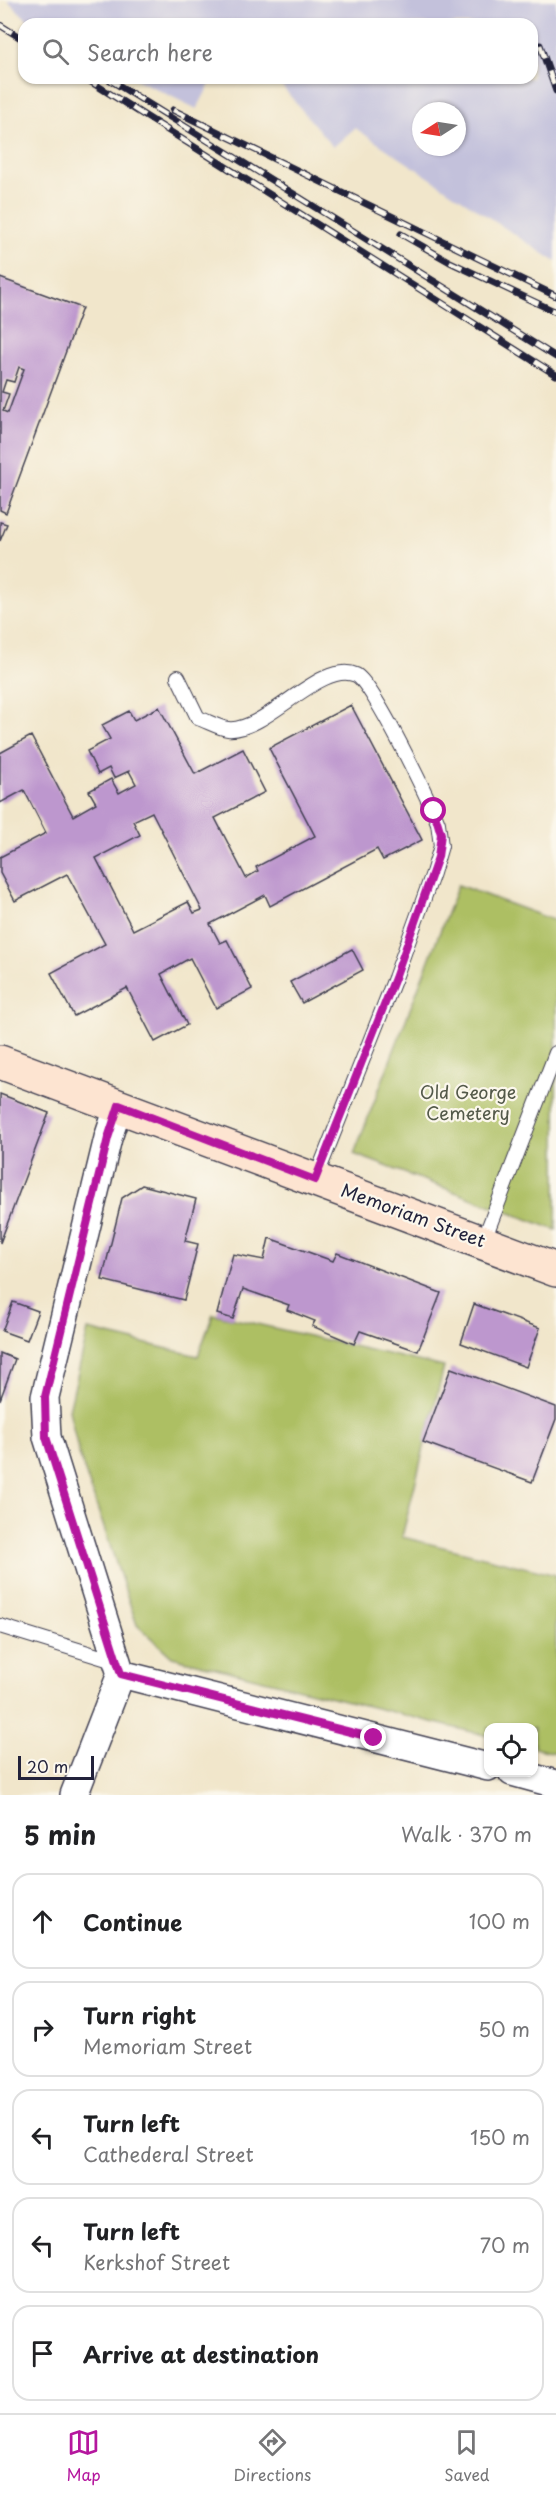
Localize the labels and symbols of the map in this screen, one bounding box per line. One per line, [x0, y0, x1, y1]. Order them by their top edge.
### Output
north arrow [412, 102, 466, 156]
route start [420, 797, 446, 823]
park label: Old George Cemetery [420, 1078, 516, 1126]
street label: Memoriam Street [337, 1176, 490, 1253]
route end [360, 1724, 386, 1750]
scale bar [18, 1753, 94, 1780]

